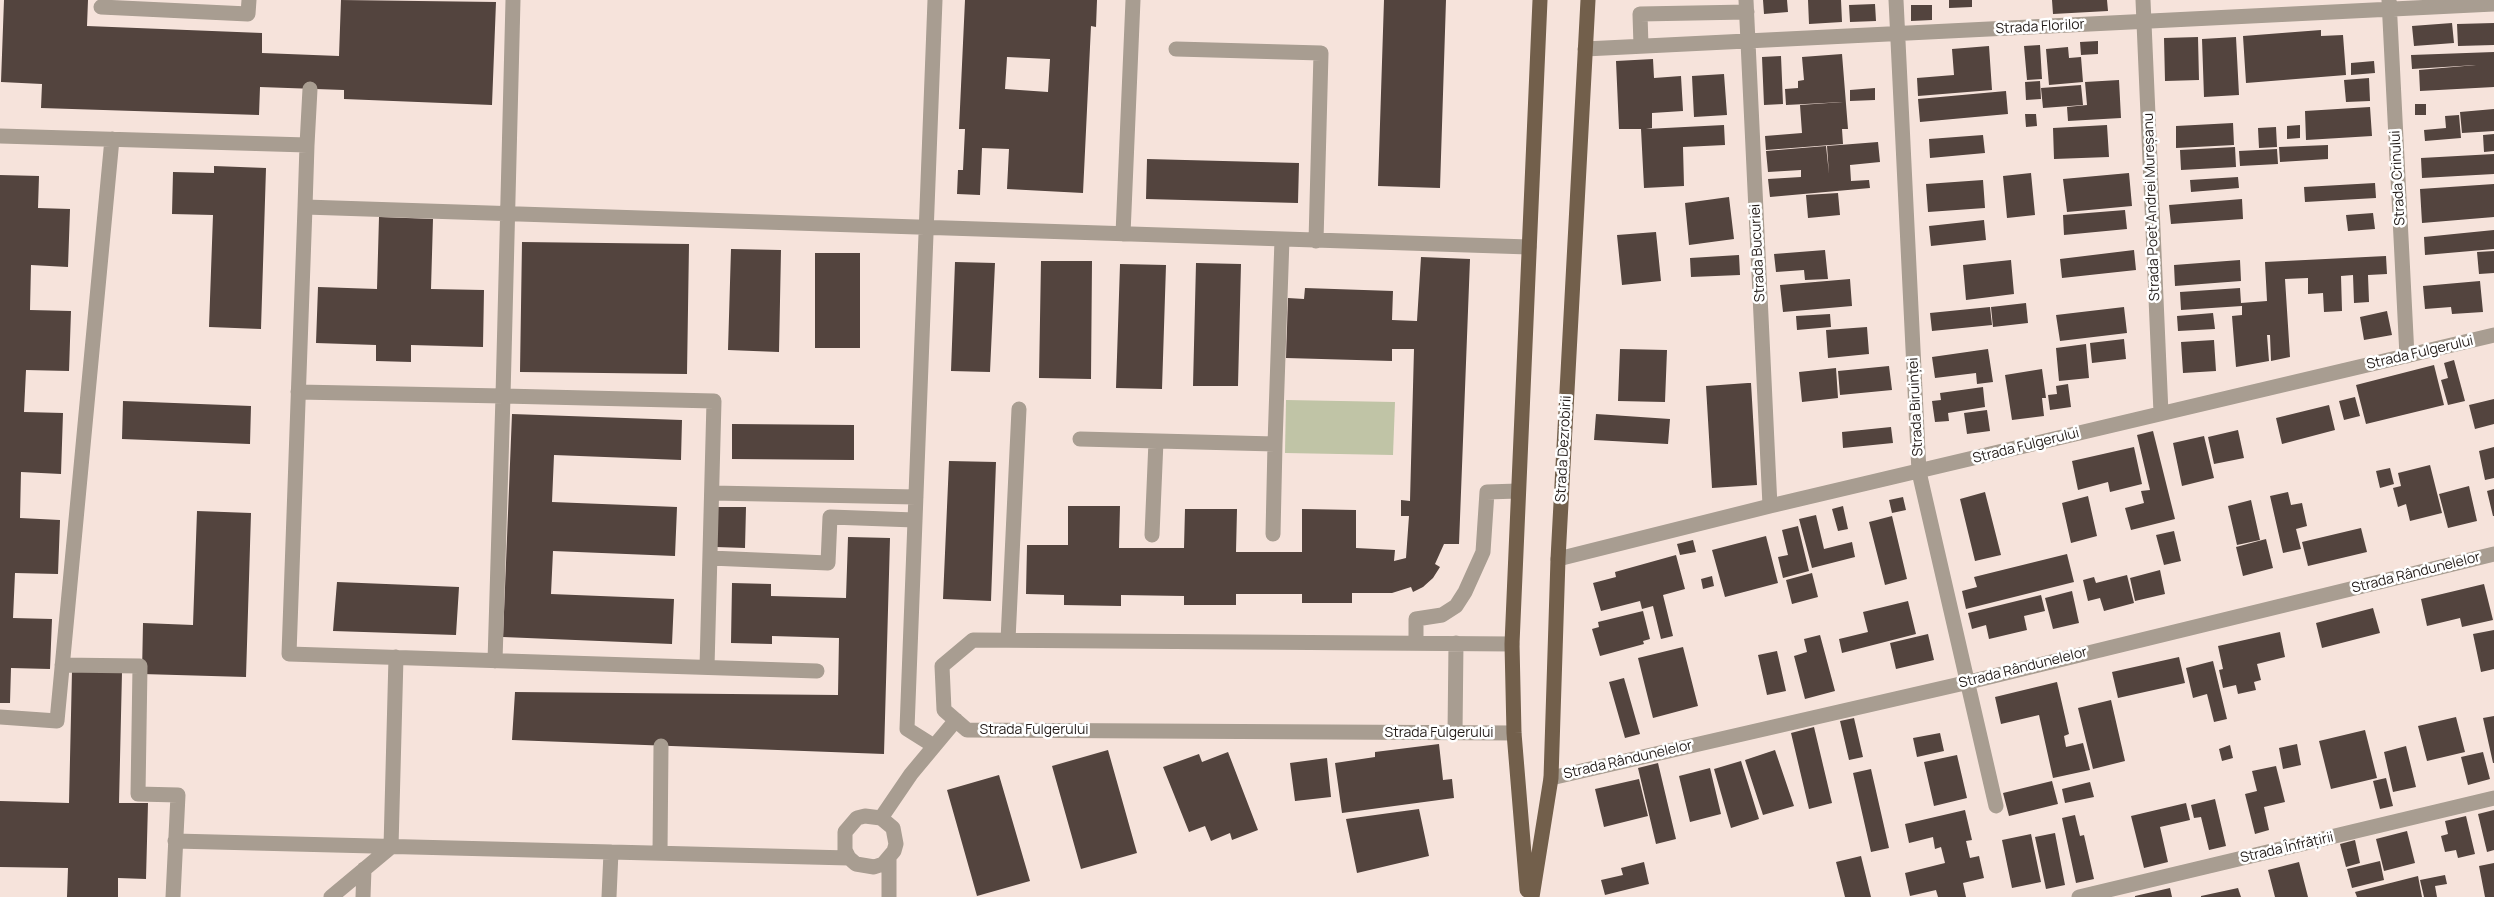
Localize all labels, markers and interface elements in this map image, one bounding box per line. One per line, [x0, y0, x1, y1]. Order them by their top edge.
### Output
street label: Strada Florilor [1995, 16, 2085, 38]
street label: Strada Poet Andrei Mureșanu [2140, 113, 2164, 301]
street label: Strada Crinului [2387, 130, 2409, 226]
street label: Strada Bucuriei [1747, 203, 1769, 303]
street label: Strada Fulgerului [2365, 333, 2475, 373]
street label: Strada Biruinței [1905, 357, 1927, 457]
street label: Strada Dezrobirii [1553, 395, 1575, 503]
street label: Strada Fulgerului [1971, 425, 2081, 467]
street label: Strada Rândunelelor [2350, 549, 2482, 597]
street label: Strada Rândunelelor [1957, 644, 2089, 692]
street label: Strada Fulgerului [980, 722, 1088, 738]
street label: Strada Fulgerului [1385, 725, 1493, 741]
street label: Strada Rândunelelor [1562, 737, 1694, 783]
street label: Strada Înfrățirii [2239, 829, 2335, 867]

